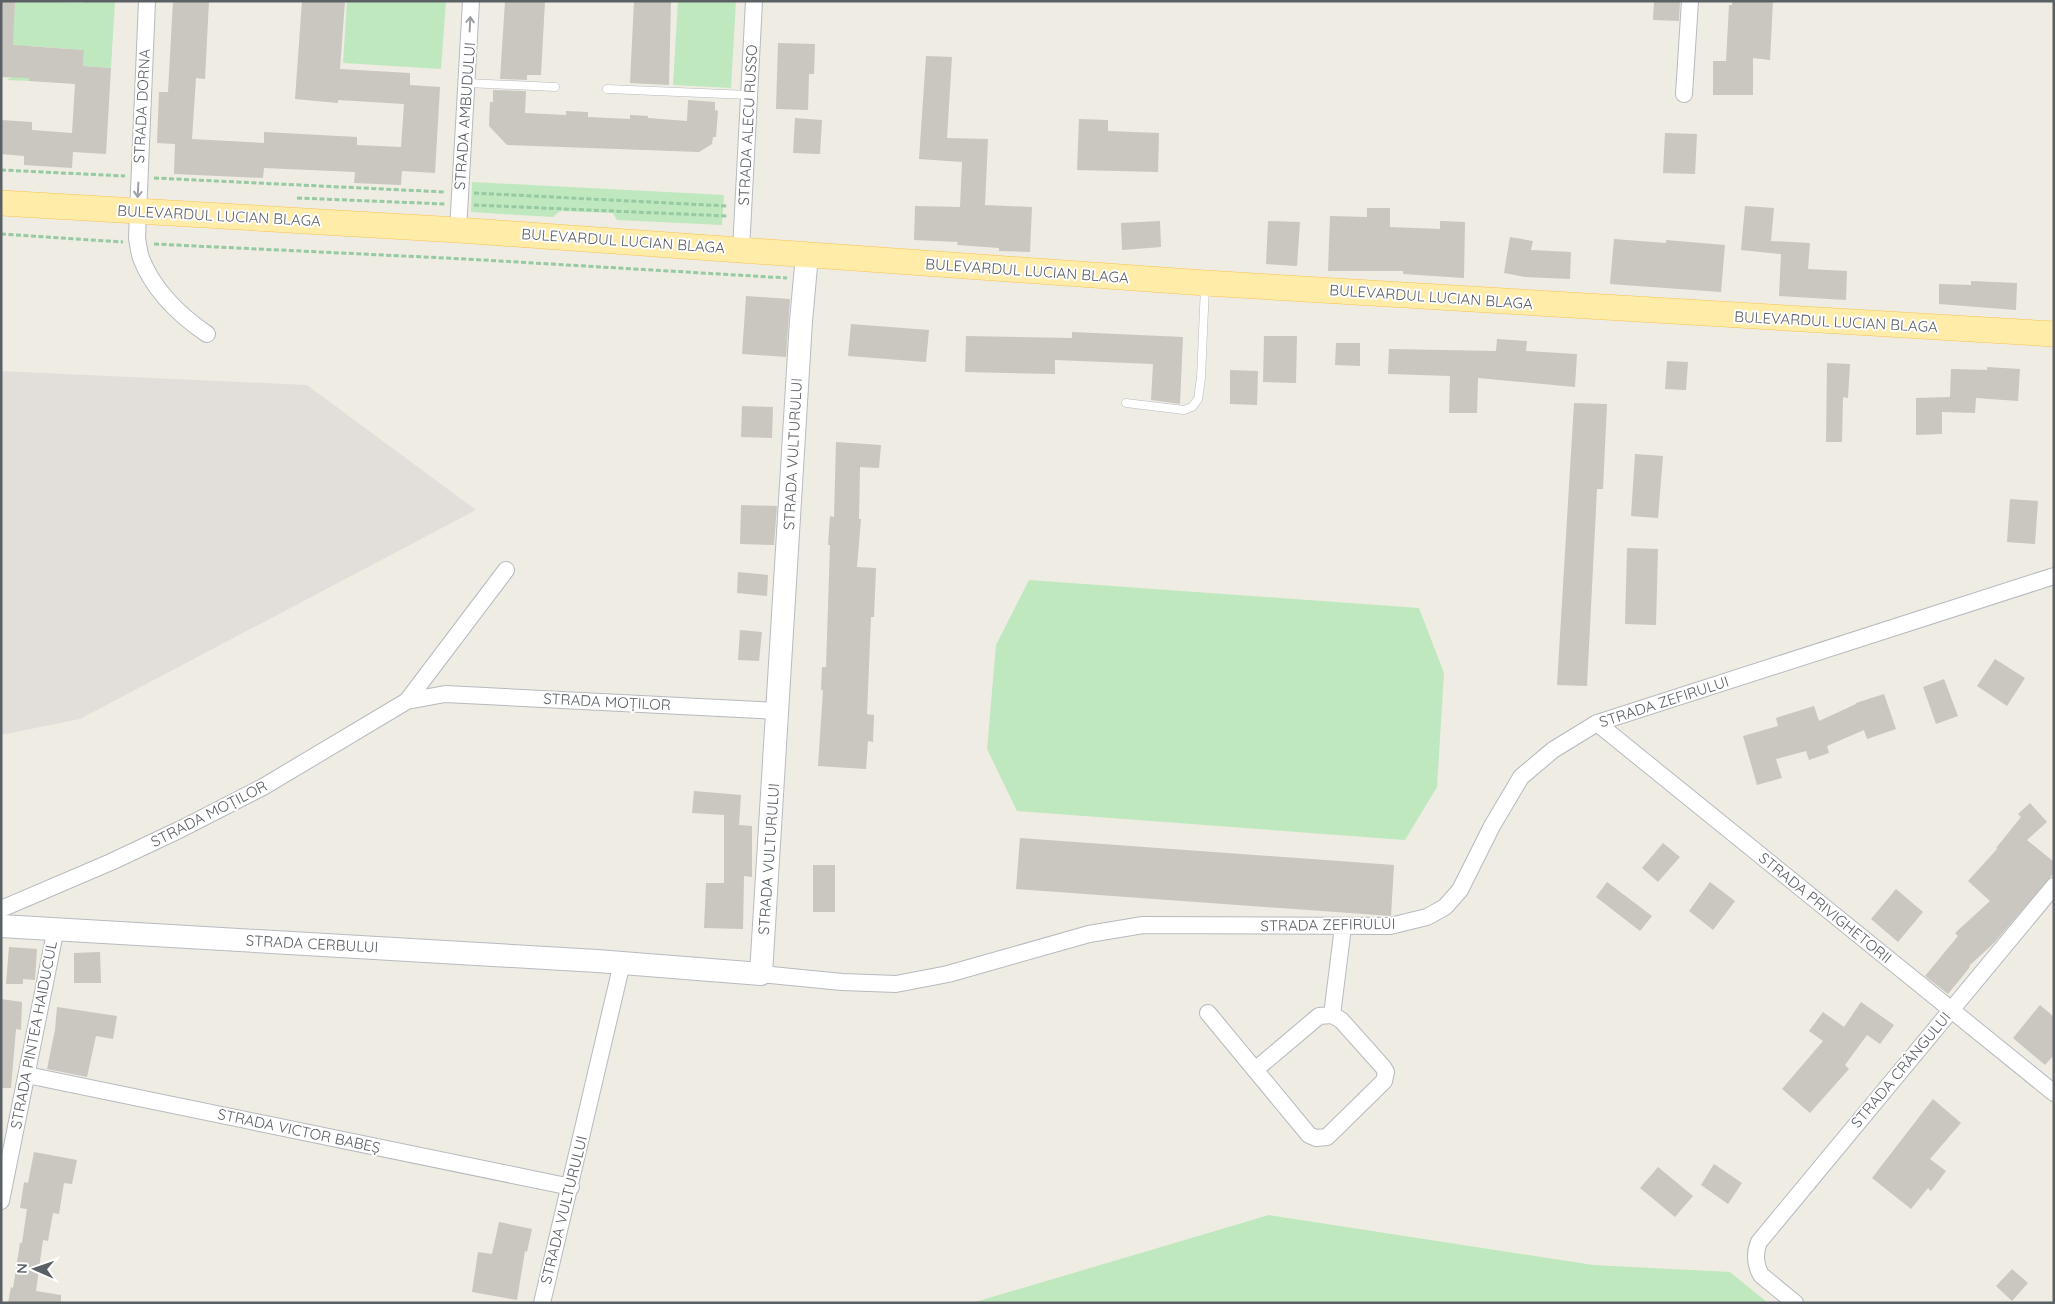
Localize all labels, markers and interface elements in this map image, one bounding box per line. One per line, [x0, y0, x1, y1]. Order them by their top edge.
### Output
one-way arrow [466, 16, 475, 32]
street label: STRADA AMBUDULUI [450, 42, 479, 190]
street label: STRADA ALECU RUSSO [734, 44, 761, 206]
street label: STRADA DORNA [129, 48, 154, 164]
one-way arrow [134, 182, 143, 198]
street label: BULEVARDUL LUCIAN BLAGA [117, 201, 322, 230]
street label: BULEVARDUL LUCIAN BLAGA [521, 224, 726, 257]
street label: BULEVARDUL LUCIAN BLAGA [925, 254, 1130, 287]
street label: BULEVARDUL LUCIAN BLAGA [1329, 280, 1534, 313]
street label: BULEVARDUL LUCIAN BLAGA [1734, 307, 1939, 336]
street label: STRADA VULTURULUI [779, 378, 806, 530]
street label: STRADA ZEFIRULUI [1597, 672, 1731, 731]
street label: STRADA MOȚILOR [543, 689, 671, 714]
street label: STRADA MOȚILOR [148, 776, 270, 851]
street label: STRADA VULTURULUI [754, 782, 783, 935]
street label: STRADA PRIVIGHETORII [1755, 848, 1896, 967]
street label: STRADA ZEFIRULUI [1260, 914, 1396, 935]
street label: STRADA CERBULUI [245, 931, 379, 956]
street label: STRADA PINTEA HAIDUCUL [6, 939, 61, 1130]
street label: STRADA CRÂNGULUI [1847, 1008, 1955, 1132]
street label: STRADA VICTOR BABEȘ [216, 1104, 382, 1157]
street label: STRADA VULTURULUI [536, 1134, 591, 1286]
north arrow [10, 1244, 60, 1294]
text: N [13, 1263, 31, 1274]

